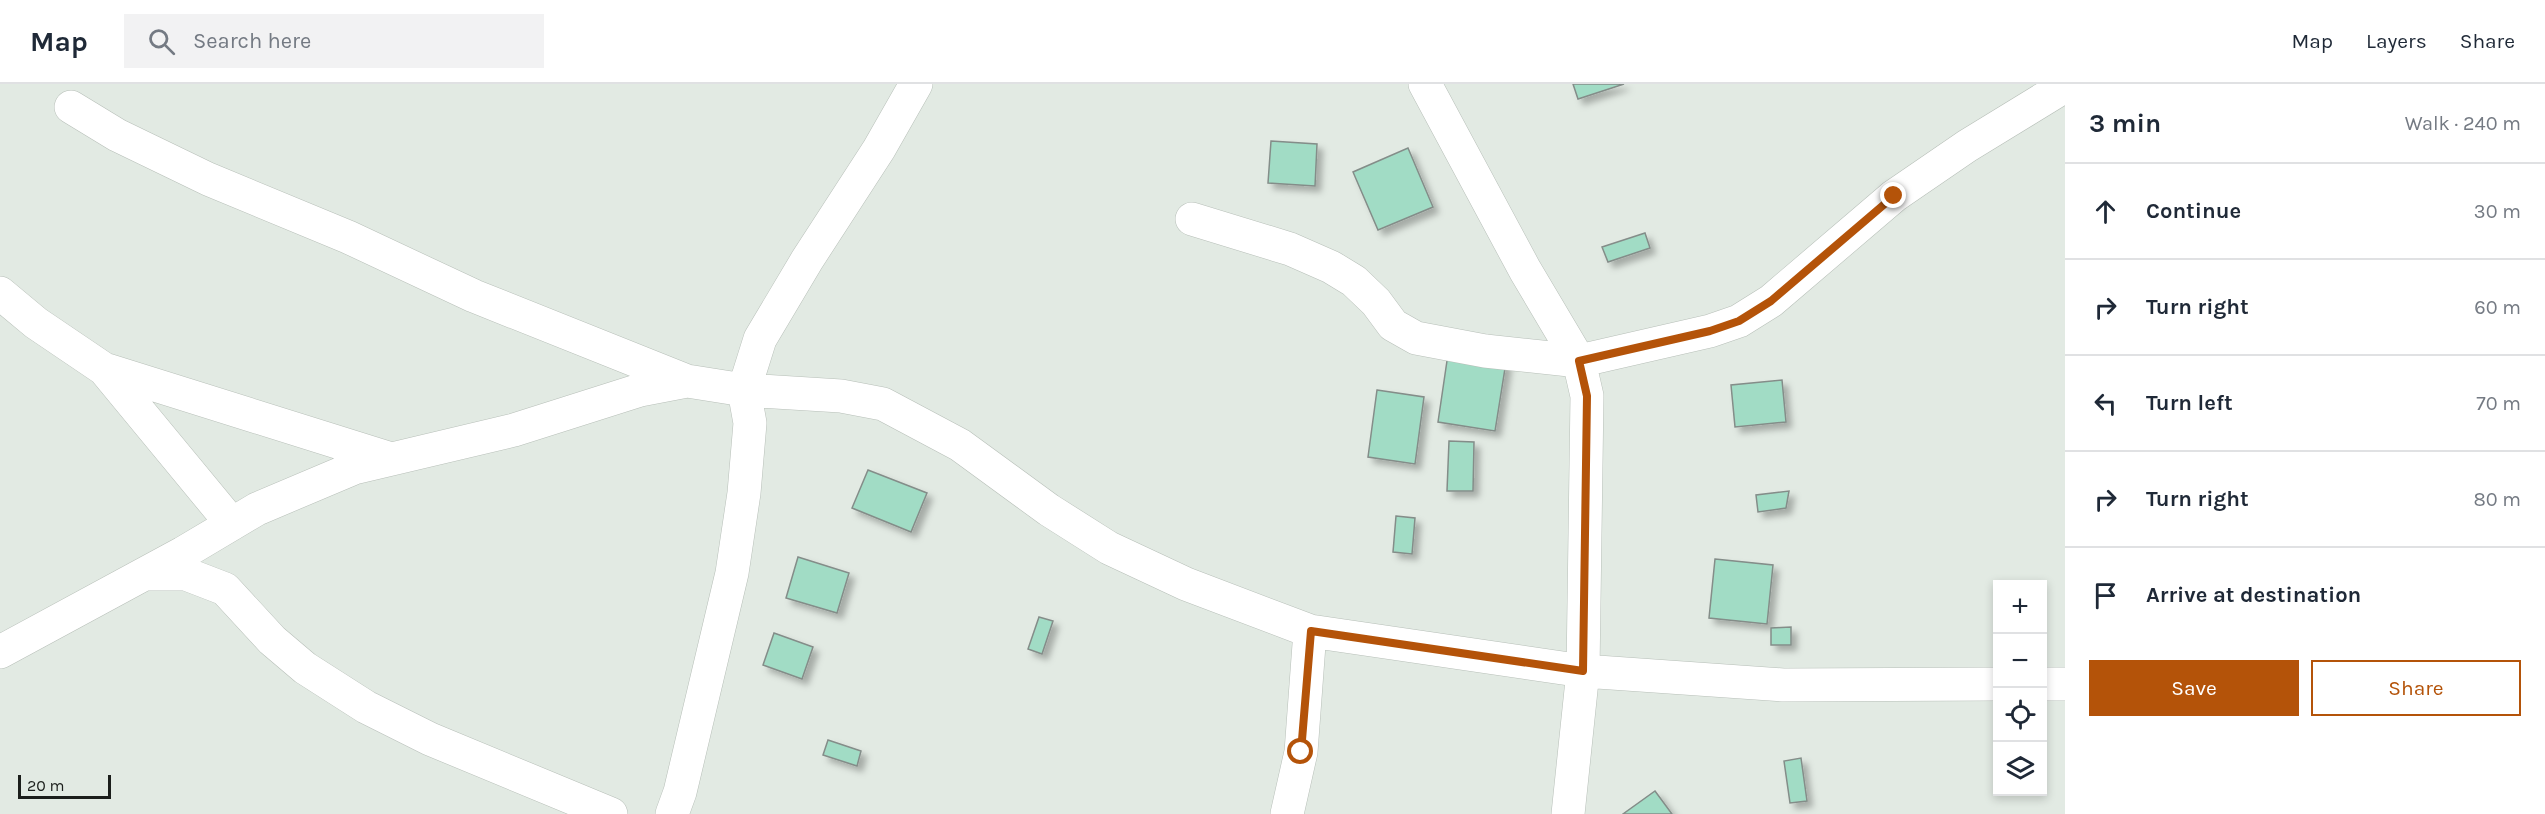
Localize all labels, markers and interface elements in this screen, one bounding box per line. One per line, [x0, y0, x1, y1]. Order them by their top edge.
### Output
search box [124, 14, 544, 68]
text: Map [30, 25, 88, 58]
icon: search [145, 25, 178, 58]
text: Search here [193, 28, 311, 54]
text: Map [2291, 29, 2333, 53]
text: Layers [2366, 29, 2427, 53]
text: Share [2460, 29, 2515, 53]
text: 3 min [2089, 108, 2161, 139]
text: Walk · 240 m [2405, 112, 2521, 135]
route end [1880, 182, 1906, 208]
icon: ahead [2089, 195, 2122, 228]
text: Continue [2146, 198, 2241, 224]
text: 30 m [2474, 200, 2521, 223]
icon: right [2089, 291, 2122, 324]
text: Turn right [2146, 294, 2249, 320]
text: 60 m [2474, 296, 2521, 319]
icon: left [2089, 387, 2122, 420]
text: Turn left [2146, 390, 2233, 416]
text: 70 m [2476, 392, 2521, 415]
icon: right [2089, 483, 2122, 516]
text: Turn right [2146, 486, 2249, 512]
text: 80 m [2473, 488, 2521, 511]
icon: arrive [2089, 579, 2122, 612]
map controls [1993, 580, 2047, 796]
button: + [1993, 580, 2047, 634]
text: Arrive at destination [2146, 582, 2361, 608]
button: − [1993, 634, 2047, 688]
button: Save [2089, 660, 2299, 716]
button: Share [2311, 660, 2521, 716]
button: locate [1993, 688, 2047, 742]
route start [1287, 738, 1313, 764]
button: layers [1993, 742, 2047, 796]
scale bar [18, 772, 111, 800]
text: 20 m [27, 776, 65, 795]

